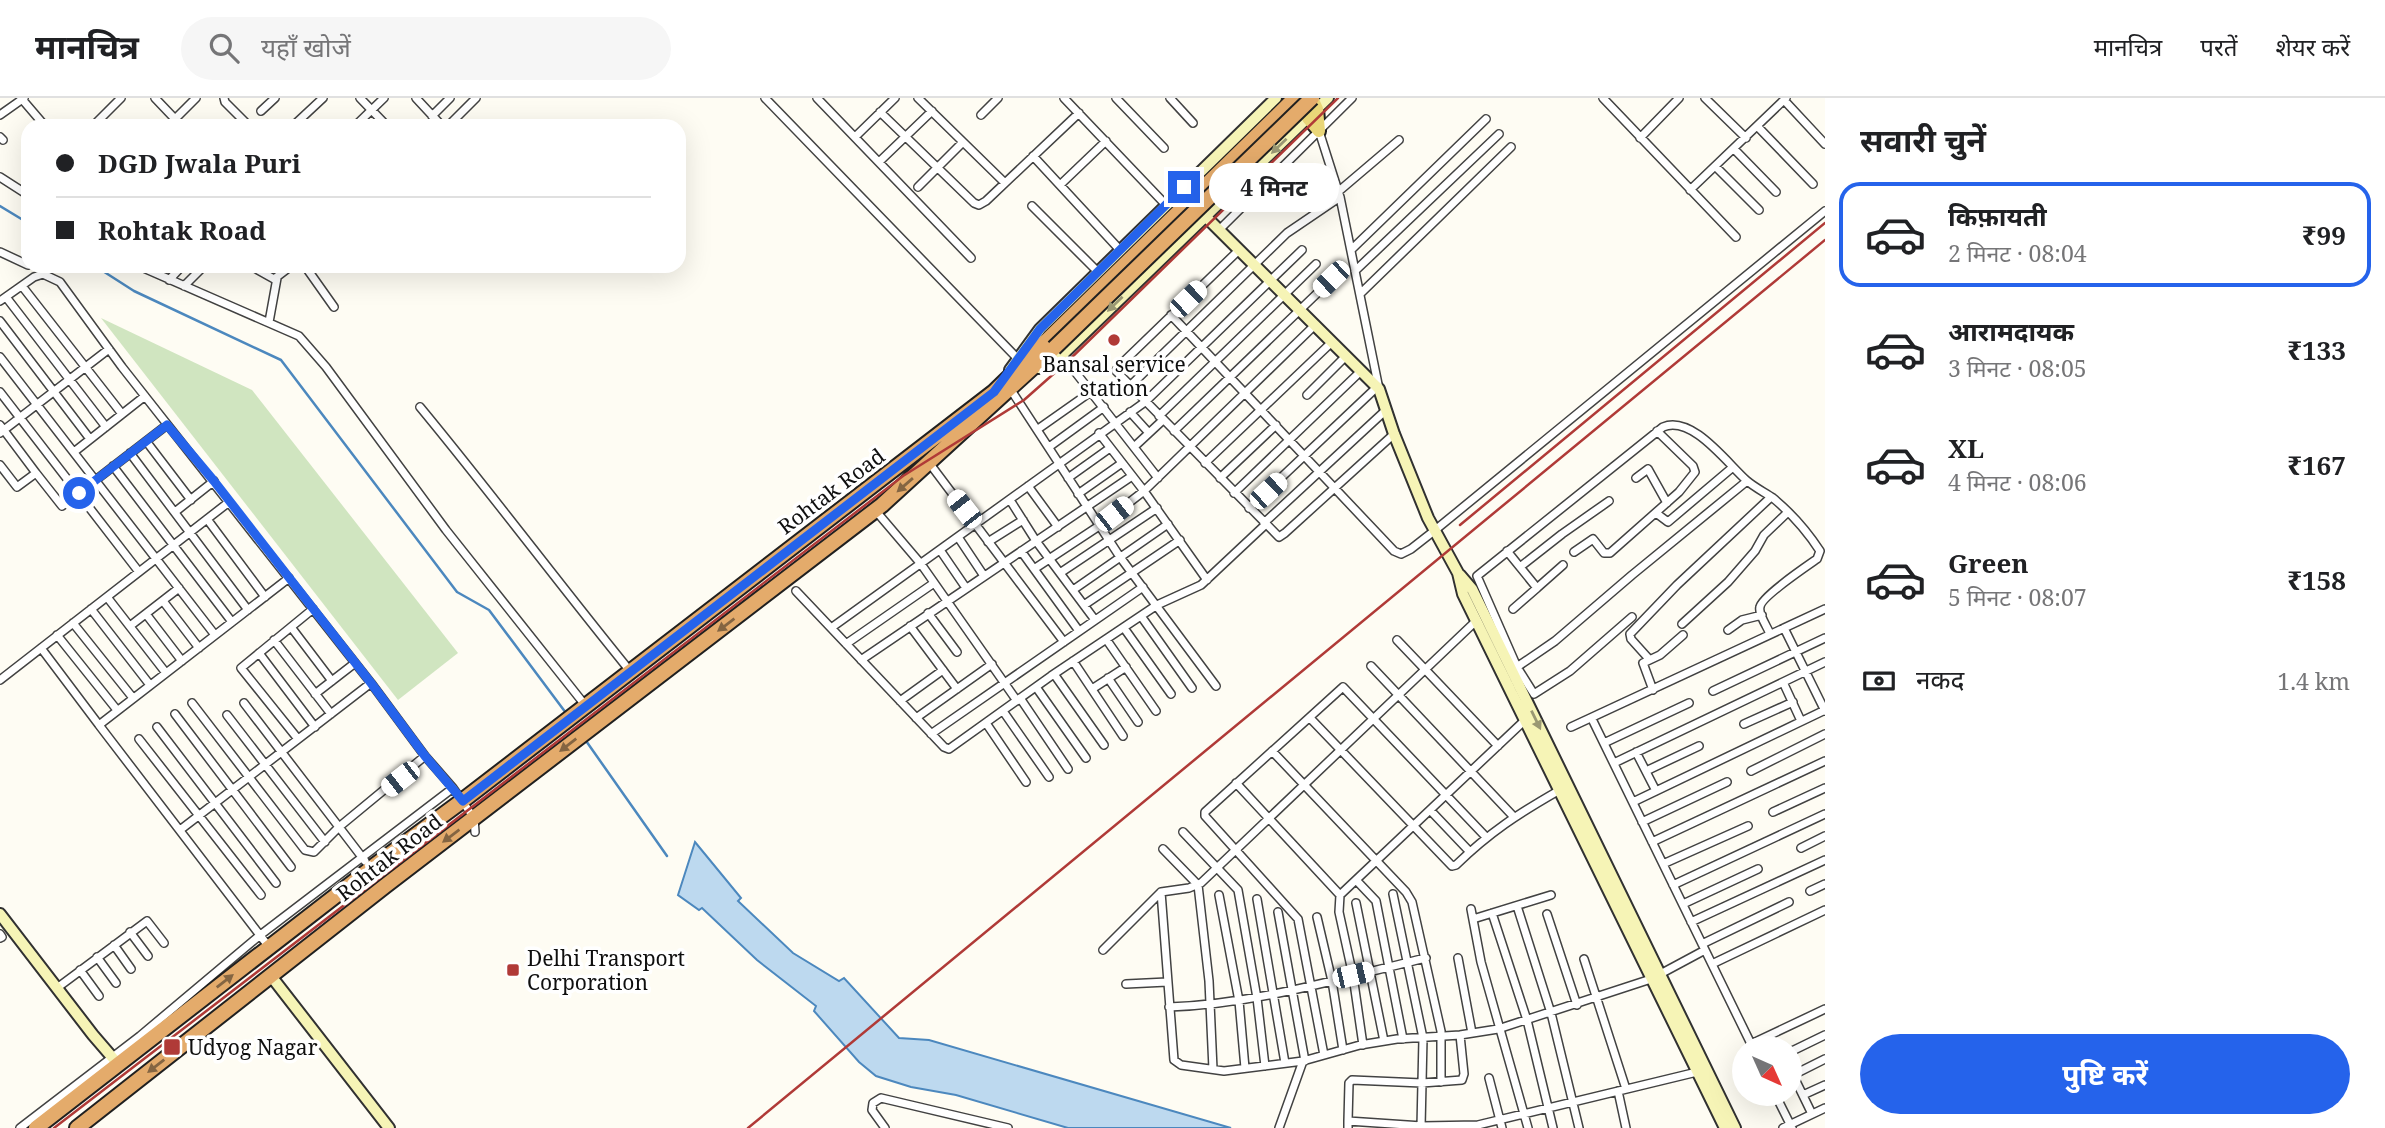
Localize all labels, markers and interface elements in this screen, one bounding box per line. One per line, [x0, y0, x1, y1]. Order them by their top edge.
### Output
search box [181, 17, 671, 80]
text: मानचित्र [35, 24, 139, 69]
icon: search [205, 29, 243, 67]
text: यहाँ खोजें [261, 29, 351, 65]
text: मानचित्र [2094, 30, 2162, 63]
text: परतें [2200, 30, 2237, 63]
text: शेयर करें [2275, 30, 2350, 63]
text: सवारी चुनें [1860, 118, 1986, 161]
one-way arrow [1271, 137, 1288, 154]
text: DGD Jwala Puri [98, 145, 301, 181]
callout: 4 मिनट [1208, 162, 1338, 212]
route end [1168, 171, 1200, 203]
text: 4 मिनट [1240, 171, 1308, 203]
text: किफ़ायती [1948, 198, 2047, 234]
icon: car [1864, 203, 1927, 266]
text: Rohtak Road [98, 212, 266, 248]
text: ₹99 [2302, 217, 2346, 253]
text: 2 मिनट · 08:04 [1948, 237, 2087, 269]
car [1309, 257, 1354, 301]
car [1166, 277, 1211, 321]
one-way arrow [1107, 295, 1124, 312]
text: आरामदायक [1948, 313, 2074, 349]
icon: car [1864, 318, 1927, 381]
marker: Bansal service station [1106, 332, 1122, 348]
text: ₹133 [2287, 332, 2346, 368]
place label: Bansal service station [1042, 350, 1186, 402]
text: 3 मिनट · 08:05 [1948, 352, 2087, 384]
text: XL [1948, 430, 1984, 466]
icon: car [1864, 433, 1927, 496]
street label: Rohtak Road [772, 442, 890, 540]
text: ₹167 [2287, 447, 2346, 483]
text: 4 मिनट · 08:06 [1948, 466, 2087, 498]
car [1246, 469, 1291, 513]
route start [63, 477, 95, 509]
one-way arrow [896, 477, 914, 493]
car [943, 486, 986, 532]
car [1091, 493, 1138, 535]
text: Green [1948, 545, 2029, 581]
icon: car [1864, 548, 1927, 611]
text: ₹158 [2287, 562, 2346, 598]
text: 5 मिनट · 08:07 [1948, 581, 2087, 613]
one-way arrow [717, 617, 735, 632]
text: नकद [1916, 661, 1964, 697]
icon: cash [1860, 662, 1898, 700]
text: 1.4 km [2277, 665, 2350, 697]
one-way arrow [1530, 710, 1541, 730]
one-way arrow [560, 738, 578, 753]
car [377, 758, 424, 800]
street label: Rohtak Road [330, 807, 448, 907]
one-way arrow [442, 828, 460, 843]
place label: Delhi Transport Corporation [527, 944, 685, 996]
car [1331, 960, 1376, 990]
marker: Delhi Transport Corporation [505, 962, 521, 978]
one-way arrow [216, 974, 234, 989]
place label: Udyog Nagar [188, 1033, 318, 1061]
button: पुष्टि करें [1860, 1034, 2350, 1114]
north arrow [1732, 1036, 1802, 1106]
map controls [1732, 1036, 1802, 1106]
marker: Udyog Nagar [162, 1037, 182, 1057]
one-way arrow [147, 1059, 165, 1074]

